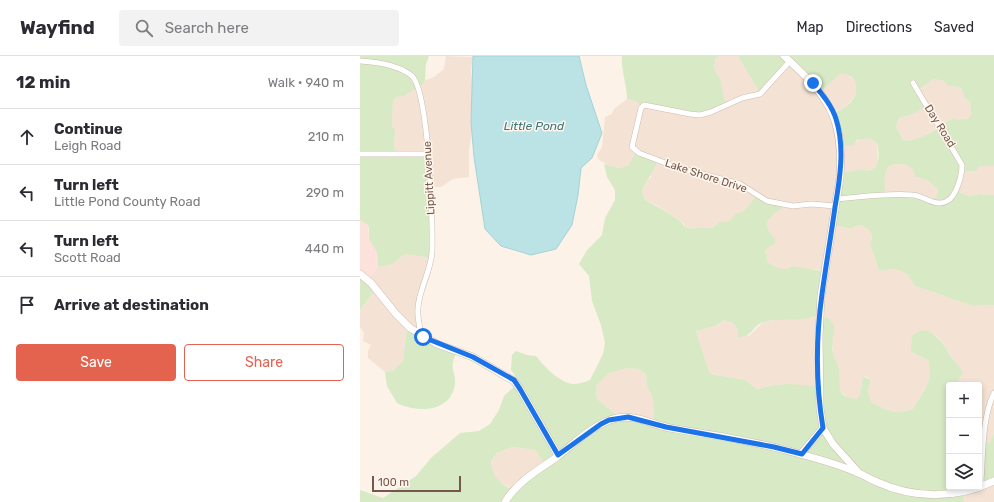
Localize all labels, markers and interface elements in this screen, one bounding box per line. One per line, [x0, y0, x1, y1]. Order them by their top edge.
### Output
search box [119, 10, 399, 46]
text: Wayfind [20, 16, 95, 39]
icon: search [133, 17, 155, 39]
text: Search here [165, 19, 249, 37]
text: Map [797, 19, 824, 36]
text: Directions [846, 19, 912, 36]
text: Saved [934, 19, 974, 36]
text: 12 min [16, 72, 71, 92]
route end [804, 74, 822, 92]
text: Walk · 940 m [268, 75, 344, 90]
street label: Day Road [922, 102, 958, 150]
water label: Little Pond [504, 119, 565, 133]
text: Continue [54, 120, 123, 138]
icon: ahead [16, 126, 38, 148]
text: 210 m [308, 129, 344, 144]
text: Leigh Road [54, 138, 121, 153]
street label: Lippitt Avenue [421, 141, 437, 215]
street label: Lake Shore Drive [663, 157, 749, 195]
text: Turn left [54, 176, 119, 194]
icon: left [16, 182, 38, 204]
text: 290 m [306, 185, 344, 200]
text: Little Pond County Road [54, 194, 200, 209]
text: Turn left [54, 232, 119, 250]
icon: left [16, 238, 38, 260]
text: 440 m [305, 241, 344, 256]
text: Scott Road [54, 250, 121, 265]
icon: arrive [16, 294, 38, 316]
text: Arrive at destination [54, 296, 209, 314]
route start [414, 328, 432, 346]
button: Save [16, 344, 176, 381]
button: Share [184, 344, 344, 381]
map controls [946, 382, 982, 490]
button: + [946, 382, 982, 418]
button: − [946, 418, 982, 454]
button: layers [946, 454, 982, 490]
scale bar [372, 474, 461, 493]
text: 100 m [378, 476, 409, 489]

